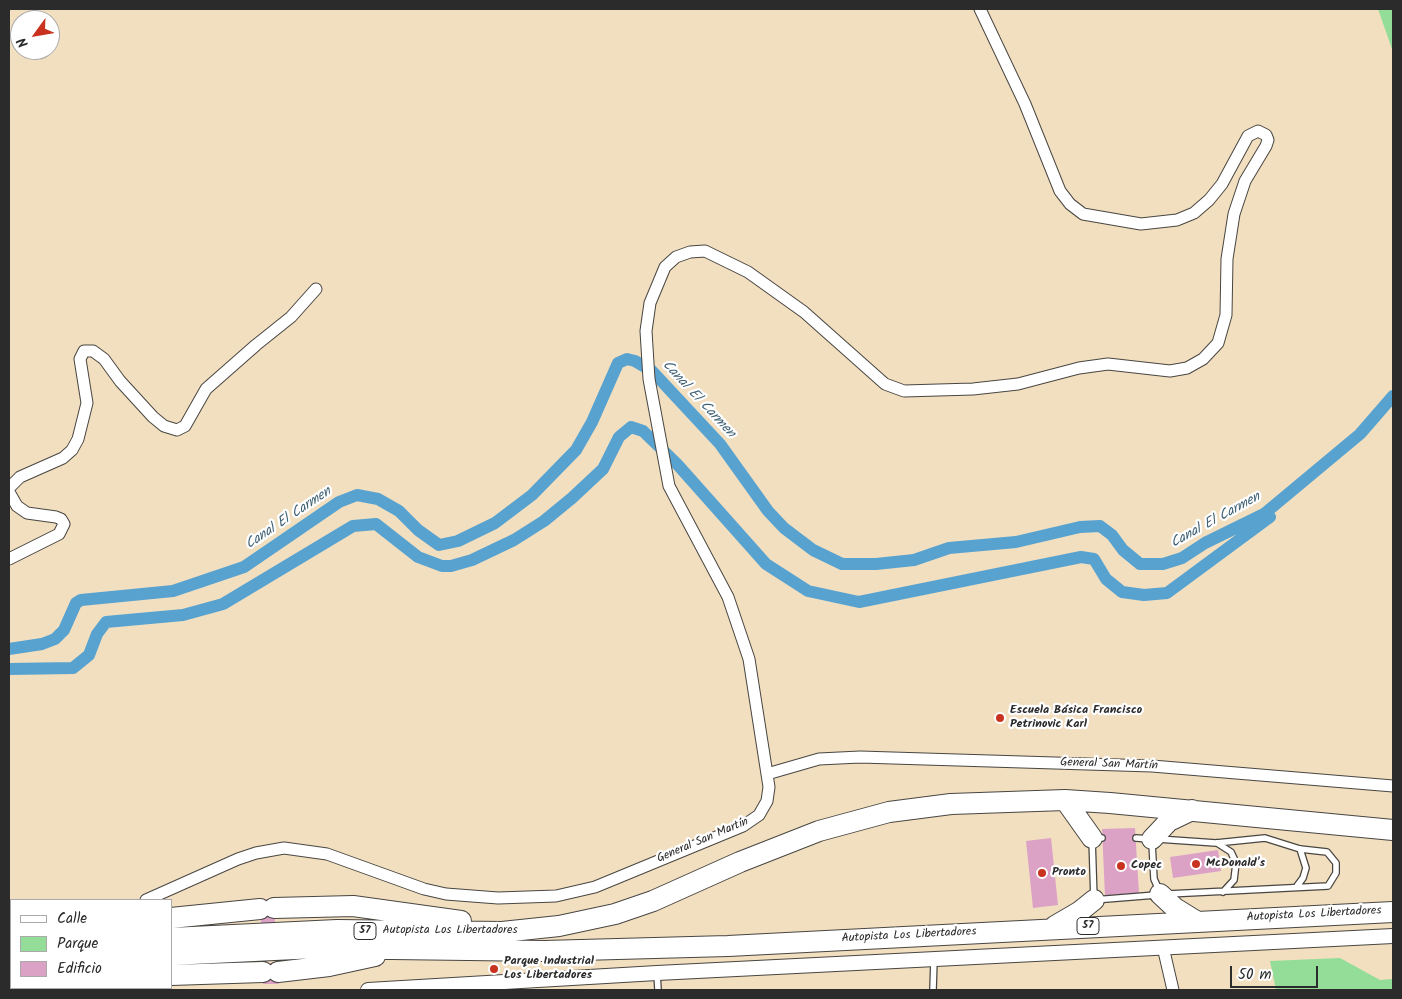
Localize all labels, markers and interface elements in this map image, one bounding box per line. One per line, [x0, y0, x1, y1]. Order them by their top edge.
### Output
north arrow [10, 10, 60, 60]
text: N [11, 33, 35, 52]
water label: Canal El Carmen [658, 358, 738, 442]
water label: Canal El Carmen [243, 484, 335, 554]
water label: Canal El Carmen [1168, 489, 1264, 553]
place label: Escuela Básica Francisco Petrinovic Karl [1010, 704, 1142, 732]
marker: Escuela Básica Francisco Petrinovic Karl [994, 712, 1006, 724]
street label: General San Martín [1060, 756, 1158, 774]
street label: General San Martín [655, 815, 751, 867]
place label: McDonald's [1206, 857, 1265, 871]
marker: McDonald's [1190, 858, 1202, 870]
place label: Copec [1131, 859, 1162, 873]
marker: Copec [1115, 860, 1127, 872]
place label: Pronto [1052, 866, 1086, 880]
marker: Pronto [1036, 867, 1048, 879]
legend [10, 899, 172, 989]
street label: Autopista Los Libertadores [1246, 904, 1382, 926]
text: Calle [57, 907, 87, 931]
road number: 57 [1077, 918, 1099, 934]
road number: 57 [354, 922, 376, 939]
street label: Autopista Los Libertadores [382, 924, 518, 938]
street label: Autopista Los Libertadores [841, 925, 977, 947]
text: Parque [57, 932, 98, 956]
place label: Parque Industrial Los Libertadores [504, 955, 594, 983]
scale bar [1232, 956, 1320, 988]
text: Edificio [57, 957, 102, 981]
marker: Parque Industrial Los Libertadores [488, 963, 500, 975]
text: 50 m [1238, 963, 1272, 987]

